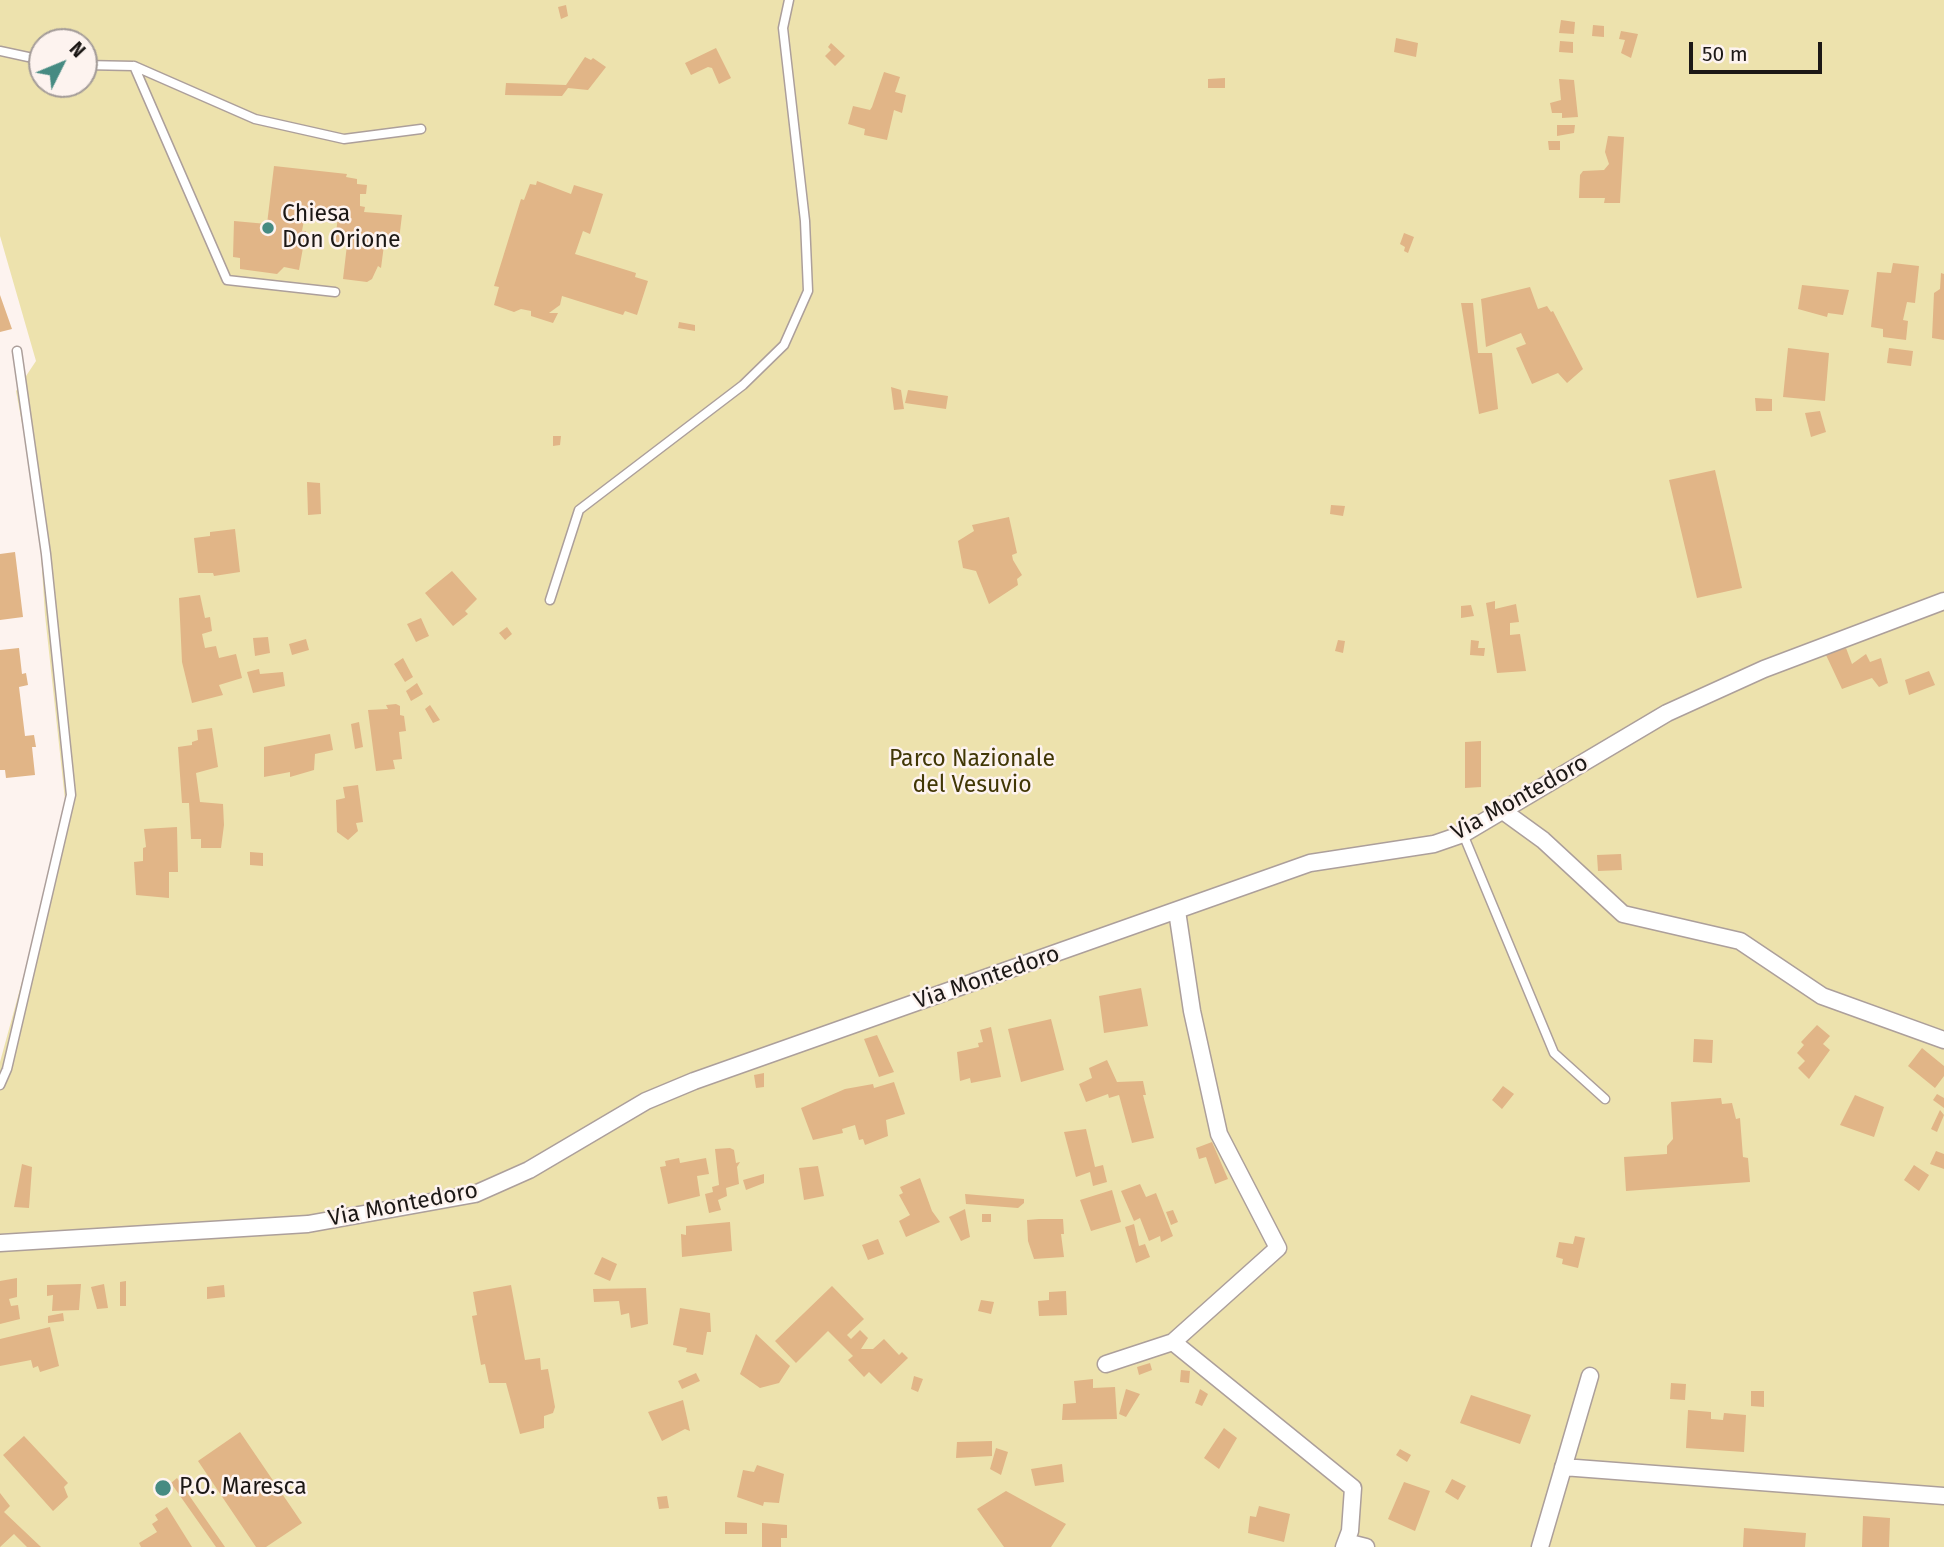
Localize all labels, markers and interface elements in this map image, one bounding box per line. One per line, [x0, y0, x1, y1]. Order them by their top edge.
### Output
north arrow [28, 28, 98, 98]
scale bar [1692, 28, 1825, 72]
text: N [65, 37, 90, 62]
text: 50 m [1702, 41, 1748, 67]
place label: Chiesa Don Orione [282, 201, 401, 255]
marker: Chiesa Don Orione [260, 220, 276, 236]
park label: Parco Nazionale del Vesuvio [889, 746, 1055, 800]
street label: Via Montedoro [1447, 749, 1593, 847]
street label: Via Montedoro [911, 940, 1063, 1016]
street label: Via Montedoro [326, 1177, 480, 1233]
place label: P.O. Maresca [179, 1474, 307, 1502]
marker: P.O. Maresca [153, 1478, 173, 1498]

